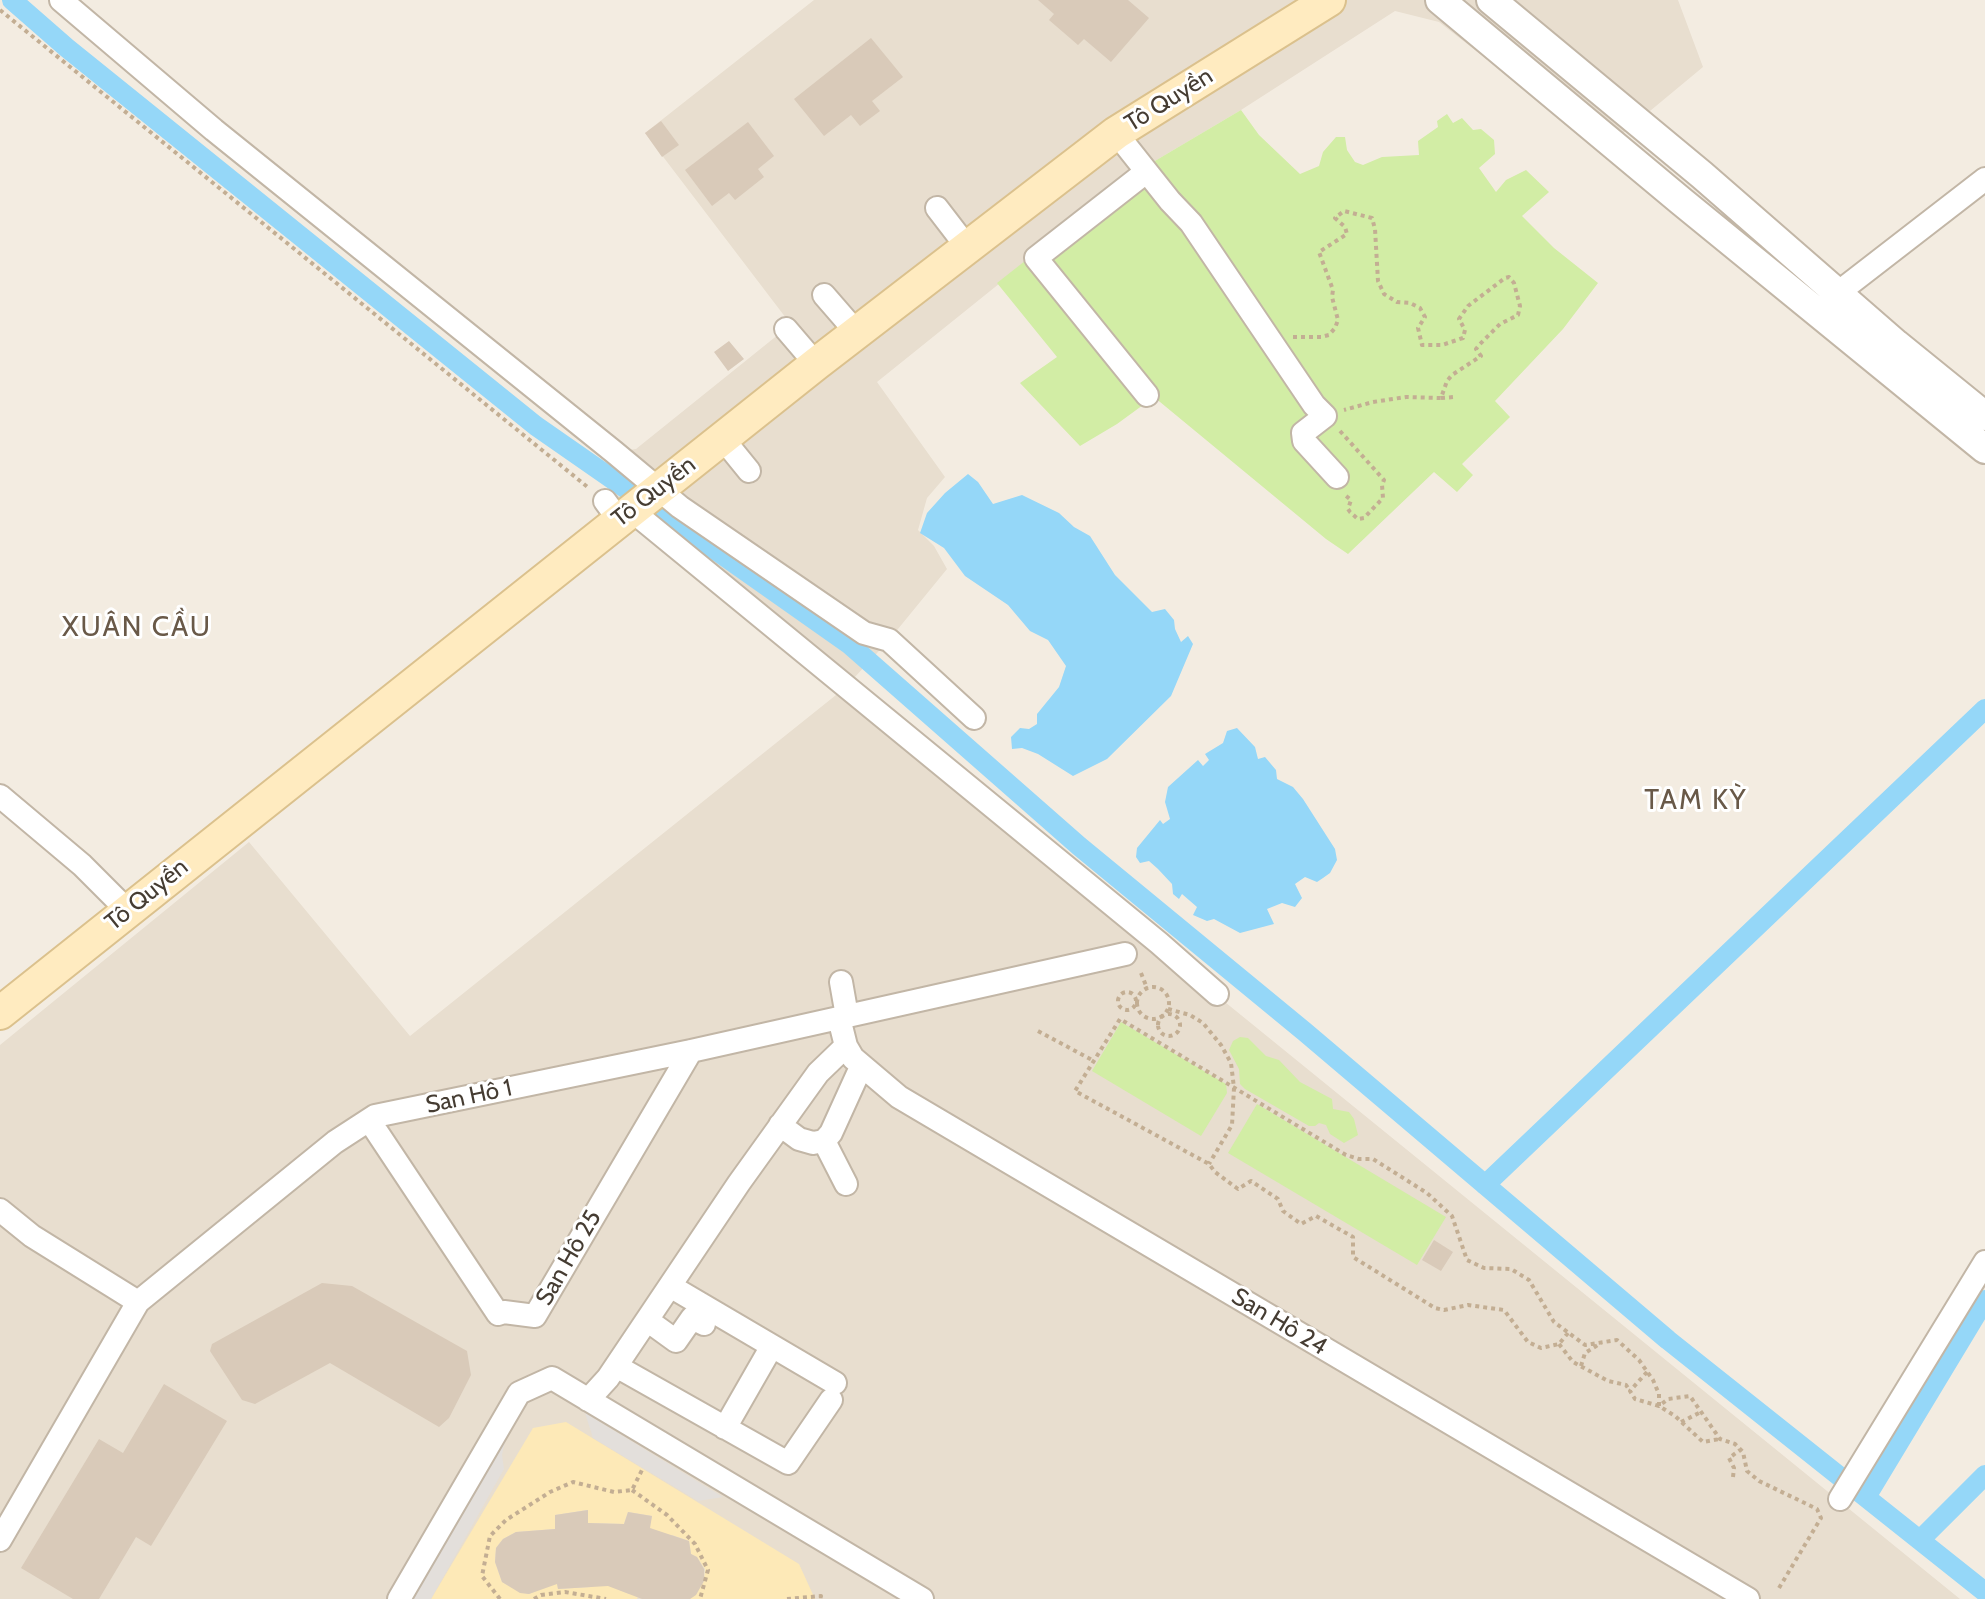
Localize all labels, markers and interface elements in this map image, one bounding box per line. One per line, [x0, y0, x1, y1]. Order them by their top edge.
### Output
street label: Tô Quyền [1120, 62, 1218, 138]
street label: Tô Quyền [607, 450, 701, 534]
district label: XUÂN CẦU [62, 611, 212, 645]
district label: TAM KỲ [1644, 784, 1748, 818]
street label: Tô Quyền [100, 853, 194, 937]
street label: San Hô 1 [423, 1074, 515, 1120]
street label: San Hô 25 [530, 1205, 608, 1311]
street label: San Hô 24 [1226, 1282, 1332, 1362]

